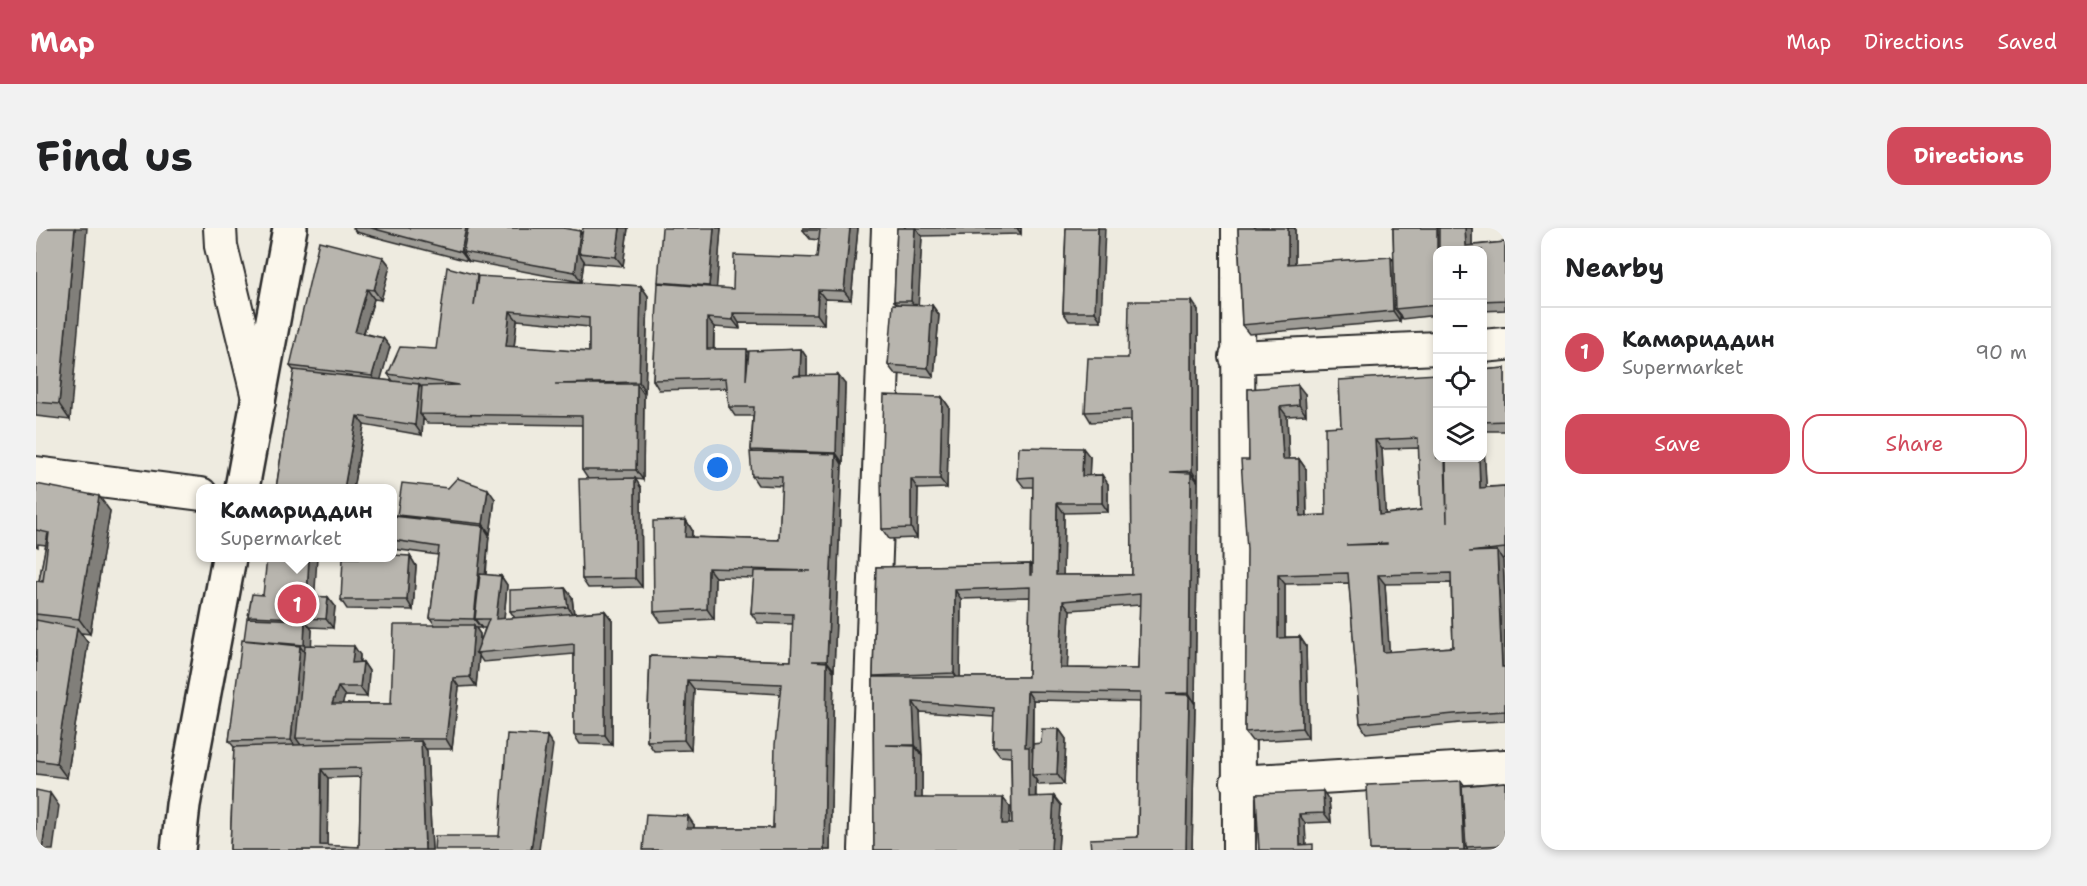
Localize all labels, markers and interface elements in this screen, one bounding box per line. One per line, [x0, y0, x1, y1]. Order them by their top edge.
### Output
text: Map [30, 23, 95, 61]
text: Map [1786, 28, 1831, 56]
text: Directions [1864, 28, 1964, 56]
text: Saved [1997, 28, 2057, 56]
button: Directions [1887, 127, 2051, 185]
text: Find us [36, 128, 193, 184]
map controls [1433, 246, 1487, 462]
button: + [1433, 246, 1487, 300]
text: Nearby [1565, 250, 1664, 285]
button: − [1433, 300, 1487, 354]
text: Камариддин [1622, 325, 1775, 354]
text: 1 [1580, 339, 1589, 365]
text: 90 m [1975, 339, 2027, 365]
button: locate [1433, 354, 1487, 408]
text: Supermarket [1622, 354, 1744, 380]
button: layers [1433, 408, 1487, 462]
button: Save [1565, 414, 1790, 474]
button: Share [1802, 414, 2027, 474]
your location [703, 453, 732, 482]
popup [196, 484, 397, 562]
text: Камариддин [220, 496, 373, 525]
text: Supermarket [220, 525, 342, 551]
pin: 1 [278, 582, 316, 626]

